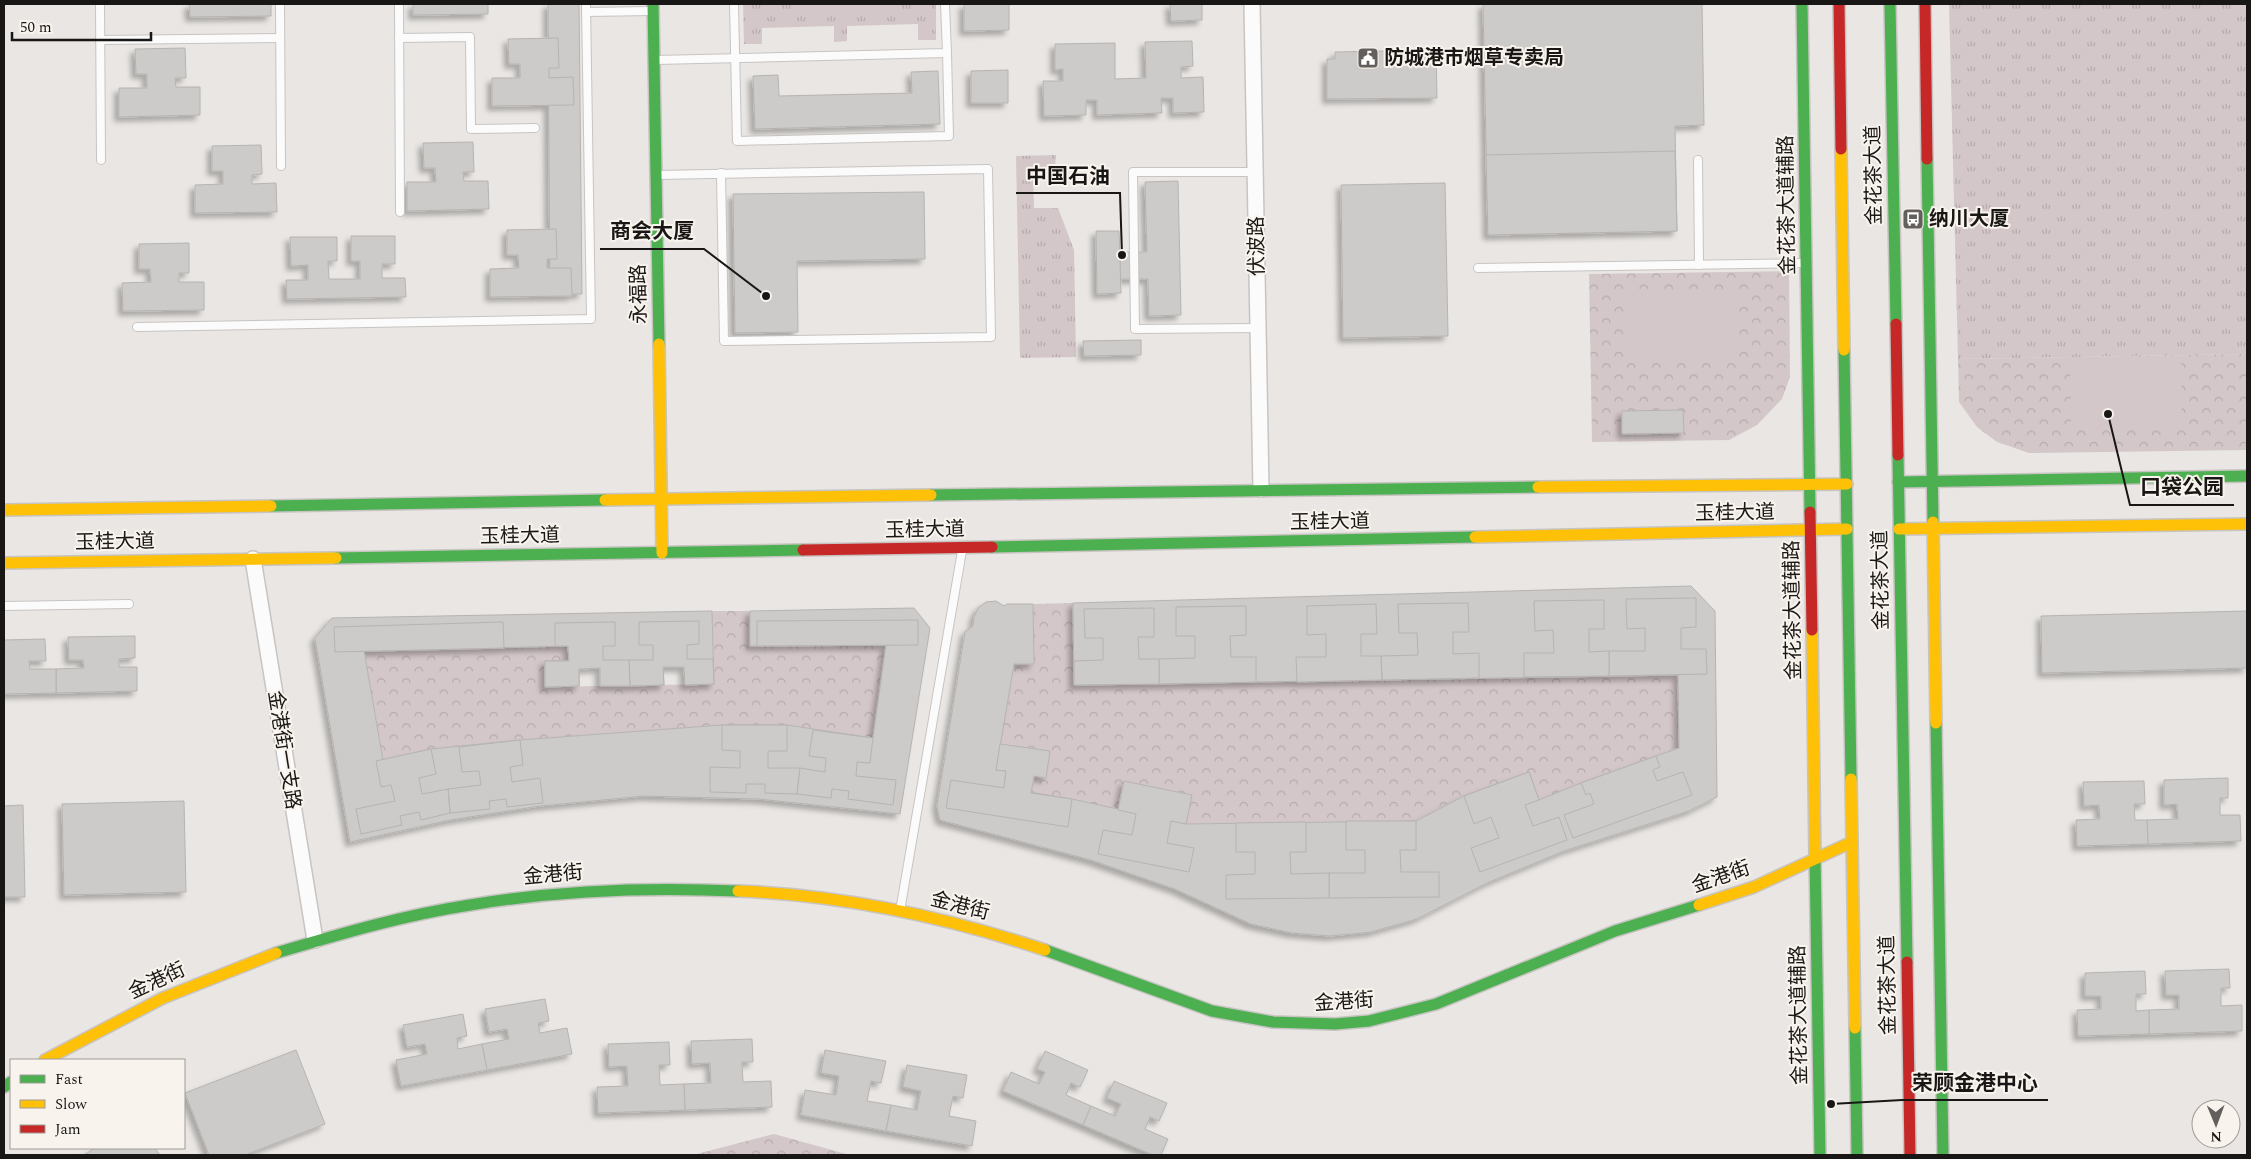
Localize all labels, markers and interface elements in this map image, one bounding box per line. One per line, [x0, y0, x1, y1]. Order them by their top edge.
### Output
scale bar [12, 10, 151, 42]
text: 50 m [20, 16, 52, 39]
place label: 防城港市烟草专卖局 [1384, 43, 1564, 73]
public building icon: 防城港市烟草专卖局 [1356, 46, 1380, 70]
street label: 金花茶大道 [1858, 125, 1890, 225]
street label: 金花茶大道辅路 [1771, 135, 1803, 275]
callout: 中国石油 [1016, 157, 1120, 193]
text: 中国石油 [1026, 161, 1110, 193]
place label: 纳川大厦 [1929, 204, 2009, 234]
bus stop icon: 纳川大厦 [1901, 207, 1925, 231]
callout: 商会大厦 [600, 213, 704, 249]
text: 商会大厦 [610, 216, 694, 248]
street label: 伏波路 [1241, 216, 1273, 276]
street label: 永福路 [623, 264, 655, 324]
callout: 口袋公园 [2130, 469, 2234, 505]
text: 口袋公园 [2140, 472, 2224, 504]
street label: 玉桂大道 [1695, 497, 1775, 529]
street label: 玉桂大道 [1290, 506, 1370, 538]
street label: 玉桂大道 [885, 514, 965, 546]
street label: 玉桂大道 [480, 520, 560, 552]
street label: 玉桂大道 [75, 526, 155, 558]
street label: 金花茶大道 [1865, 530, 1897, 630]
street label: 金花茶大道辅路 [1777, 540, 1809, 680]
street label: 金港街一支路 [260, 688, 308, 812]
street label: 金港街 [1688, 853, 1754, 901]
street label: 金港街 [522, 857, 584, 893]
street label: 金港街 [927, 884, 993, 928]
street label: 金花茶大道 [1872, 935, 1904, 1035]
street label: 金花茶大道辅路 [1783, 945, 1815, 1085]
street label: 金港街 [123, 955, 191, 1007]
street label: 金港街 [1313, 985, 1375, 1019]
legend [10, 1059, 185, 1149]
callout: 荣顾金港中心 [1902, 1064, 2048, 1100]
text: Fast [55, 1068, 83, 1091]
text: 荣顾金港中心 [1912, 1068, 2038, 1100]
text: Slow [55, 1093, 87, 1116]
north arrow [2191, 1099, 2241, 1149]
text: Jam [55, 1118, 81, 1141]
text: N [2210, 1126, 2222, 1147]

